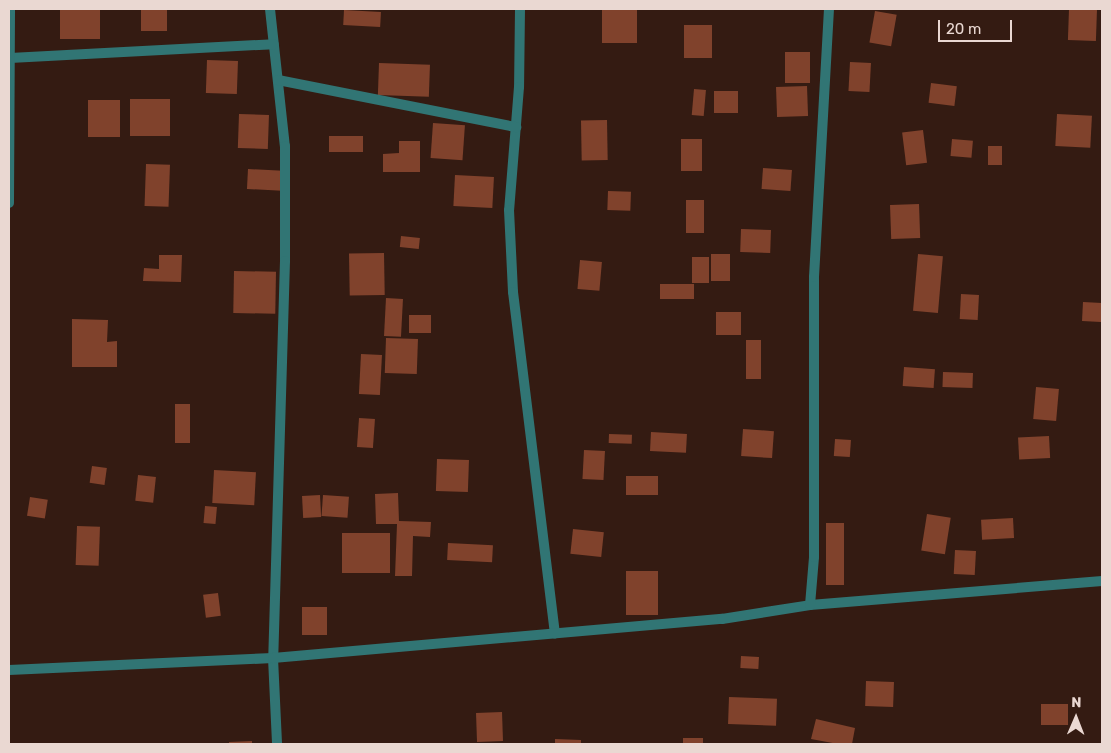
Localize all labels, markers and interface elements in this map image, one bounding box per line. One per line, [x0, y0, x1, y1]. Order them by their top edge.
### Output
scale bar [941, 10, 1015, 42]
text: 20 m [946, 20, 981, 38]
north arrow [1051, 693, 1101, 743]
text: N [1071, 694, 1081, 711]

